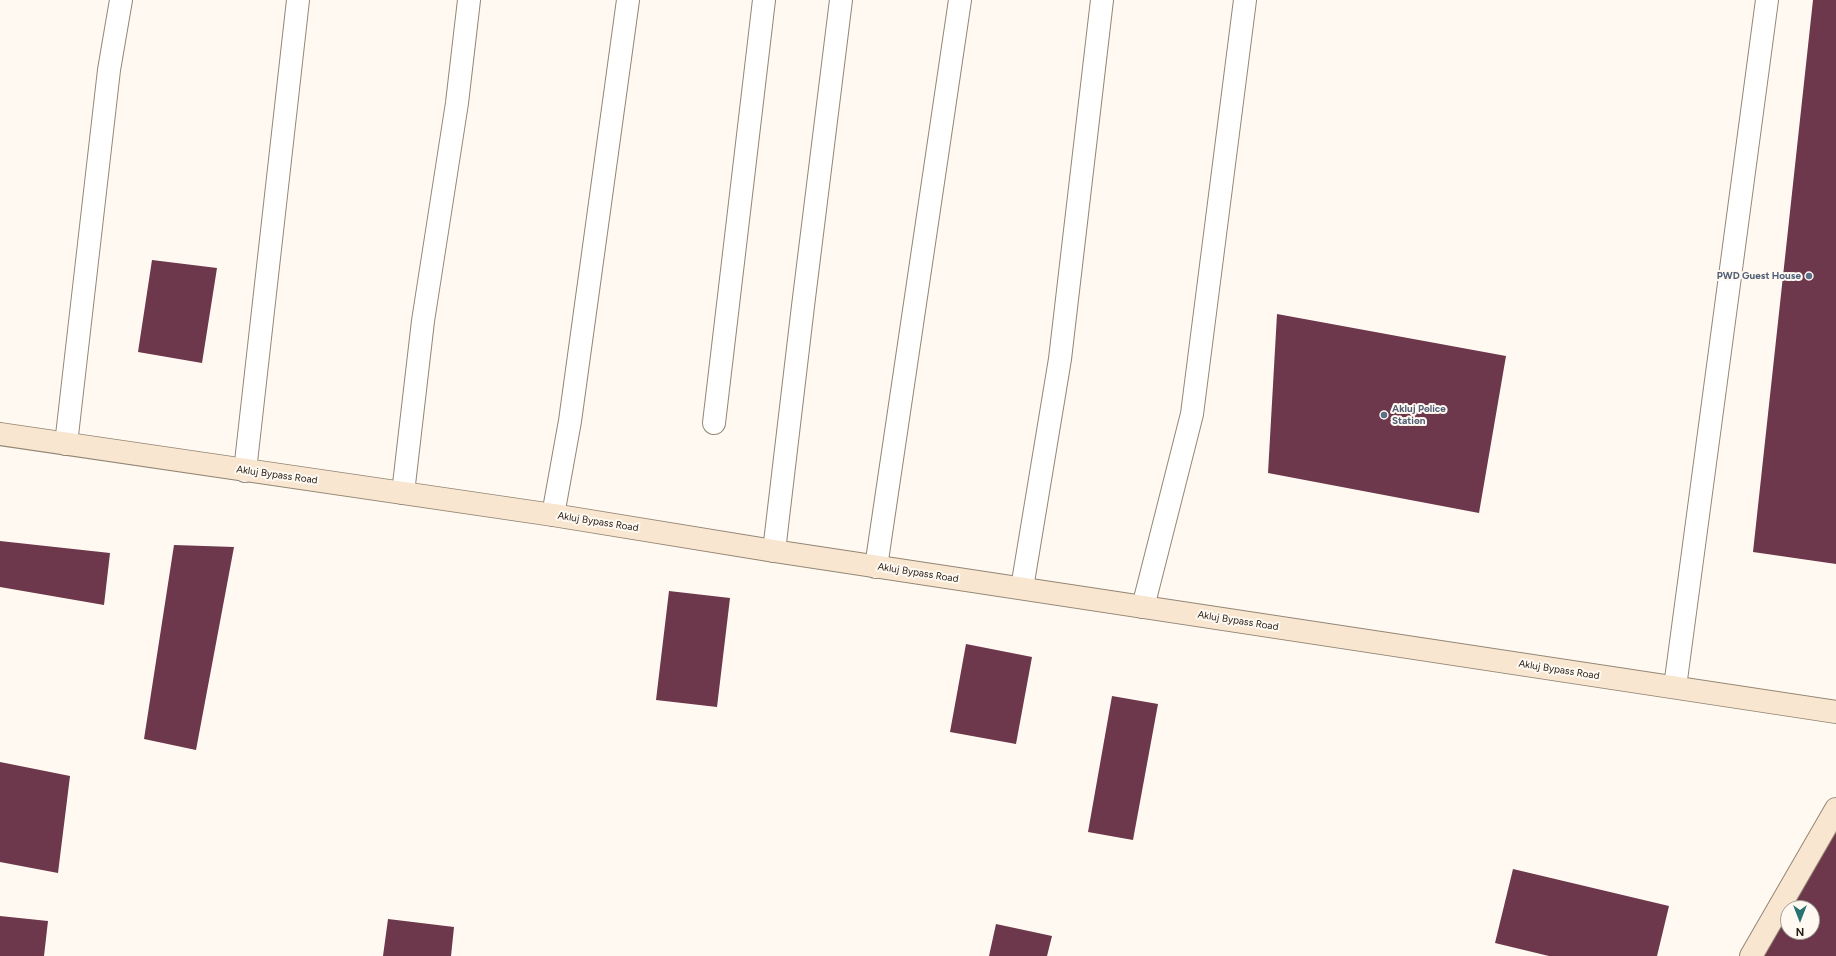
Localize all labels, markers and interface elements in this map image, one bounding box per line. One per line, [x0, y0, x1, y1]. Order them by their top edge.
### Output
place label: PWD Guest House [1717, 270, 1801, 282]
marker: PWD Guest House [1804, 271, 1814, 281]
place label: Akluj Police Station [1392, 403, 1446, 426]
marker: Akluj Police Station [1379, 410, 1389, 420]
street label: Akluj Bypass Road [236, 463, 318, 487]
street label: Akluj Bypass Road [557, 510, 639, 534]
street label: Akluj Bypass Road [877, 561, 959, 585]
street label: Akluj Bypass Road [1197, 609, 1279, 633]
street label: Akluj Bypass Road [1518, 658, 1600, 682]
north arrow [1780, 900, 1820, 940]
text: N [1796, 925, 1804, 938]

